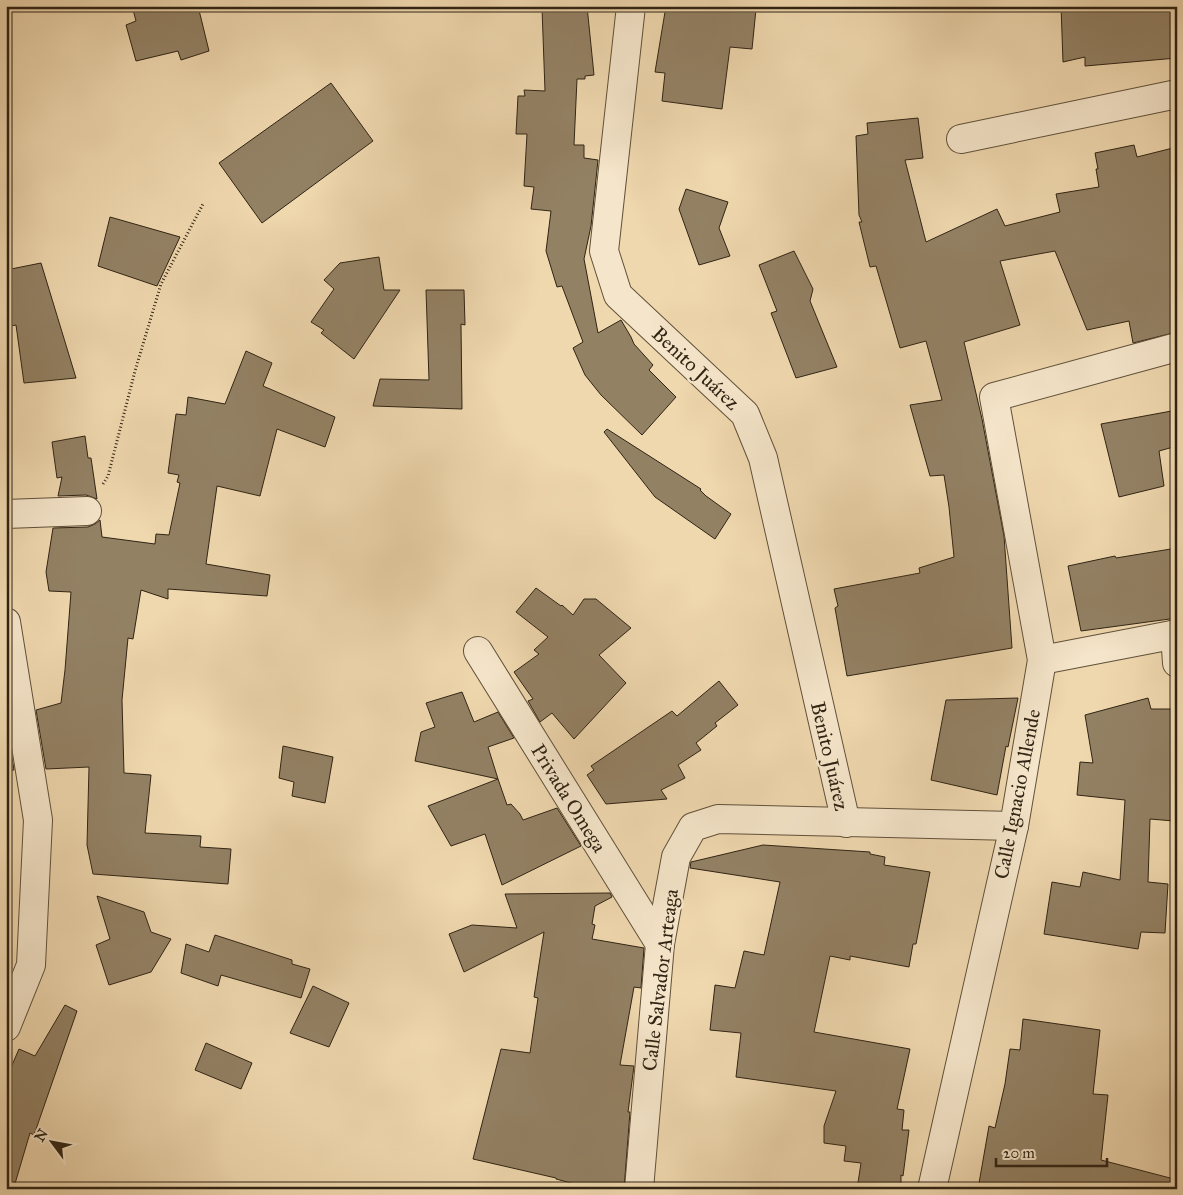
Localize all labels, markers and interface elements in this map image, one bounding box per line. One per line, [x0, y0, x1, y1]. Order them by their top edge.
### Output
street label: Benito Juárez [647, 321, 745, 415]
street label: Benito Juárez [805, 699, 854, 813]
street label: Calle Ignacio Allende [989, 707, 1046, 881]
street label: Privada Omega [525, 739, 612, 858]
street label: Calle Salvador Arteaga [637, 887, 684, 1073]
north arrow [28, 1118, 78, 1168]
text: N [31, 1126, 52, 1145]
scale bar [996, 1135, 1107, 1167]
text: 20 m [1003, 1144, 1035, 1162]

